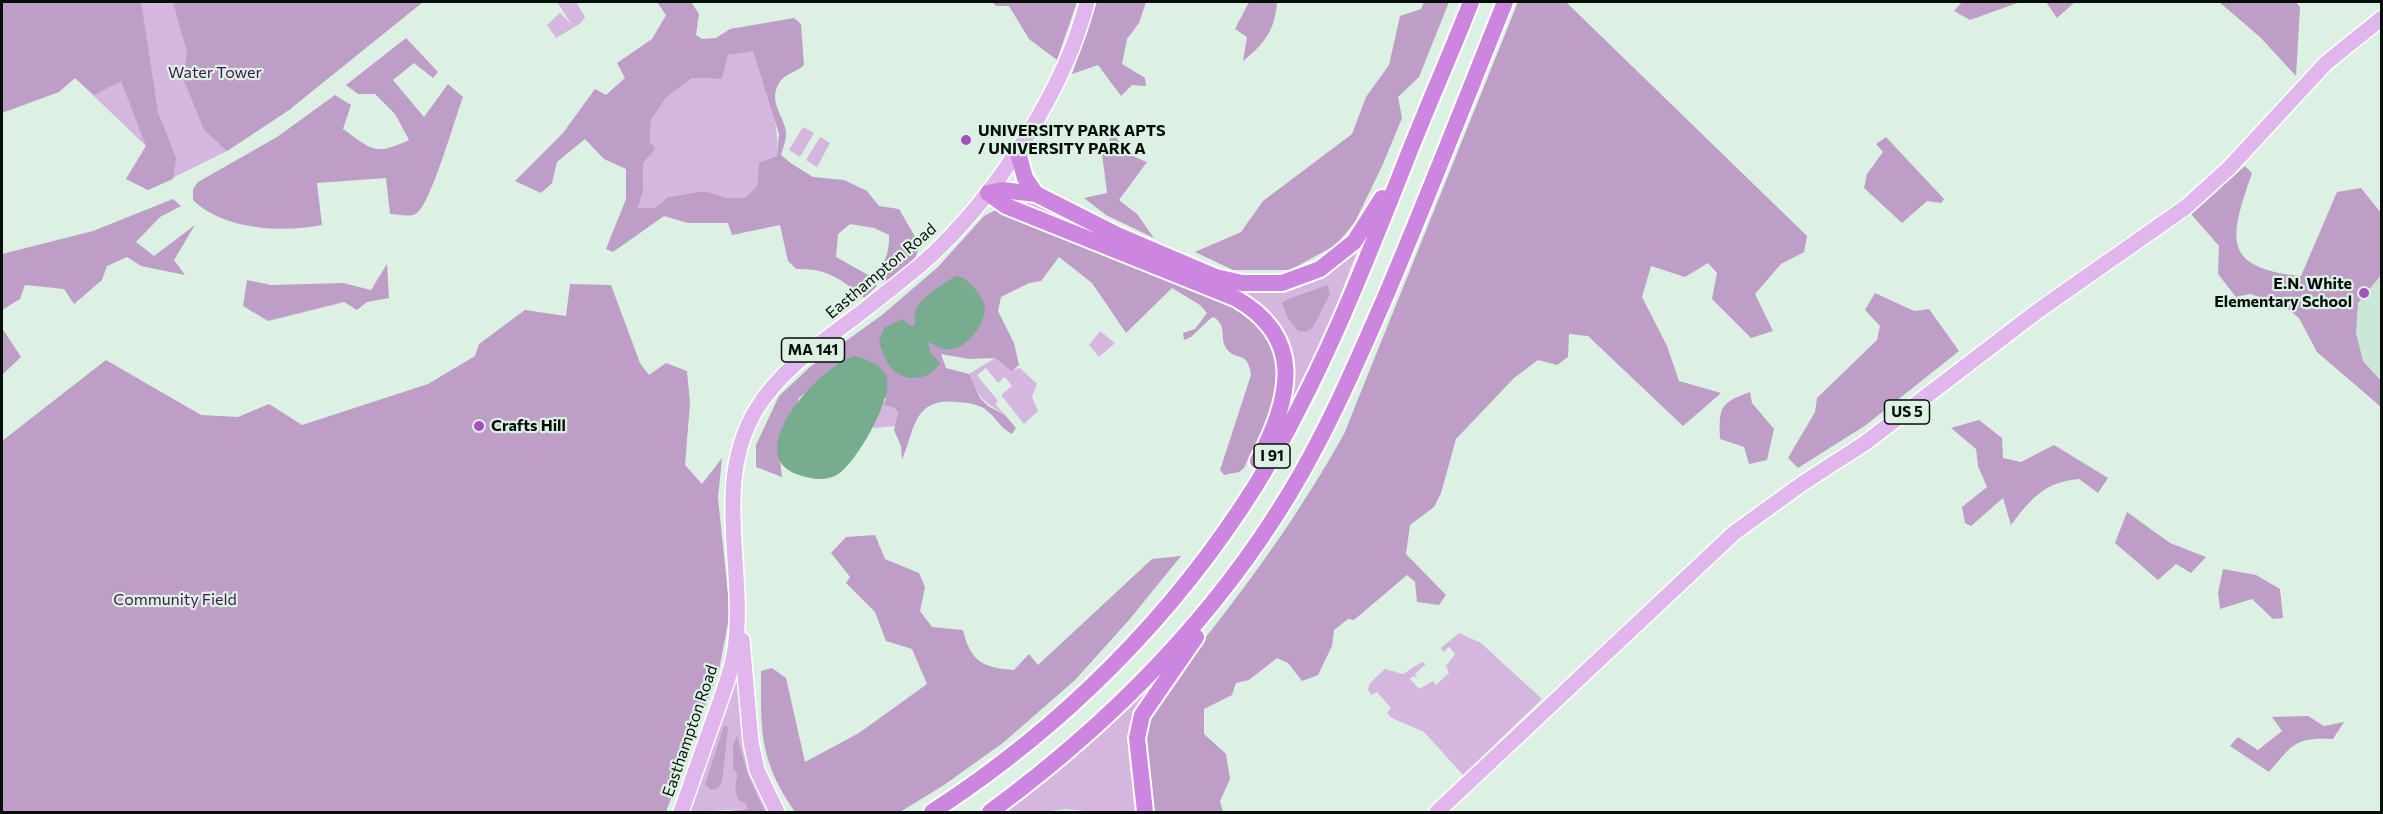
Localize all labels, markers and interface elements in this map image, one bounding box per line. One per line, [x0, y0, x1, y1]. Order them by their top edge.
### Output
park label: Water Tower [168, 63, 262, 83]
place label: UNIVERSITY PARK APTS / UNIVERSITY PARK A [978, 121, 1166, 159]
marker: UNIVERSITY PARK APTS / UNIVERSITY PARK A [959, 133, 973, 147]
street label: Easthampton Road [822, 219, 940, 323]
place label: E.N. White Elementary School [2214, 274, 2352, 312]
marker: E.N. White Elementary School [2357, 286, 2371, 300]
road number: MA 141 [782, 338, 844, 362]
road number: US 5 [1884, 400, 1930, 424]
place label: Crafts Hill [491, 416, 566, 436]
marker: Crafts Hill [472, 419, 486, 433]
road number: I 91 [1254, 444, 1290, 468]
park label: Community Field [113, 590, 237, 610]
street label: Easthampton Road [658, 663, 722, 799]

